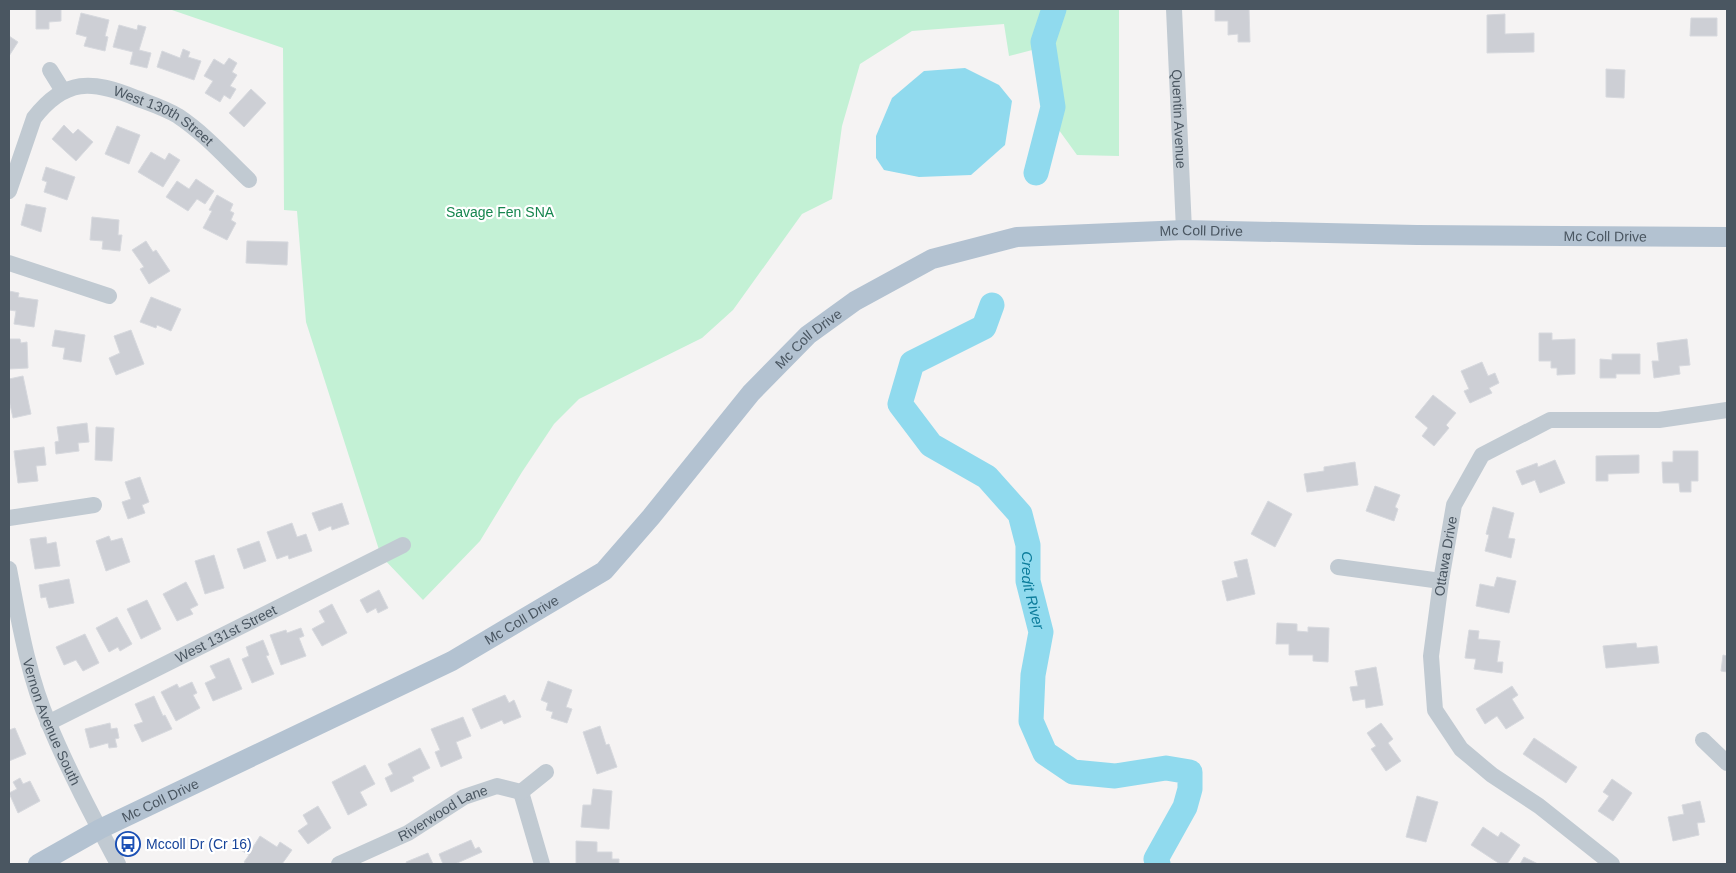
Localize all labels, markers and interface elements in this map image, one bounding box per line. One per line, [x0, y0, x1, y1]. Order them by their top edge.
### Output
street label: Quentin Avenue [1169, 69, 1189, 169]
street label: West 130th Street [112, 82, 217, 149]
park label: Savage Fen SNA [446, 204, 555, 220]
street label: Mc Coll Drive [1159, 222, 1243, 239]
street label: Mc Coll Drive [1563, 228, 1647, 244]
street label: Mc Coll Drive [772, 305, 845, 372]
street label: Ottawa Drive [1431, 515, 1460, 597]
water label: Credit River [1020, 551, 1049, 632]
street label: Mc Coll Drive [482, 592, 562, 648]
street label: West 131st Street [173, 602, 279, 666]
street label: Vernon Avenue South [20, 657, 84, 788]
street label: Mc Coll Drive [119, 775, 202, 825]
street label: Riverwood Lane [395, 782, 490, 845]
bus stop icon: Mccoll Dr (Cr 16) [115, 831, 141, 857]
place label: Mccoll Dr (Cr 16) [146, 836, 252, 852]

